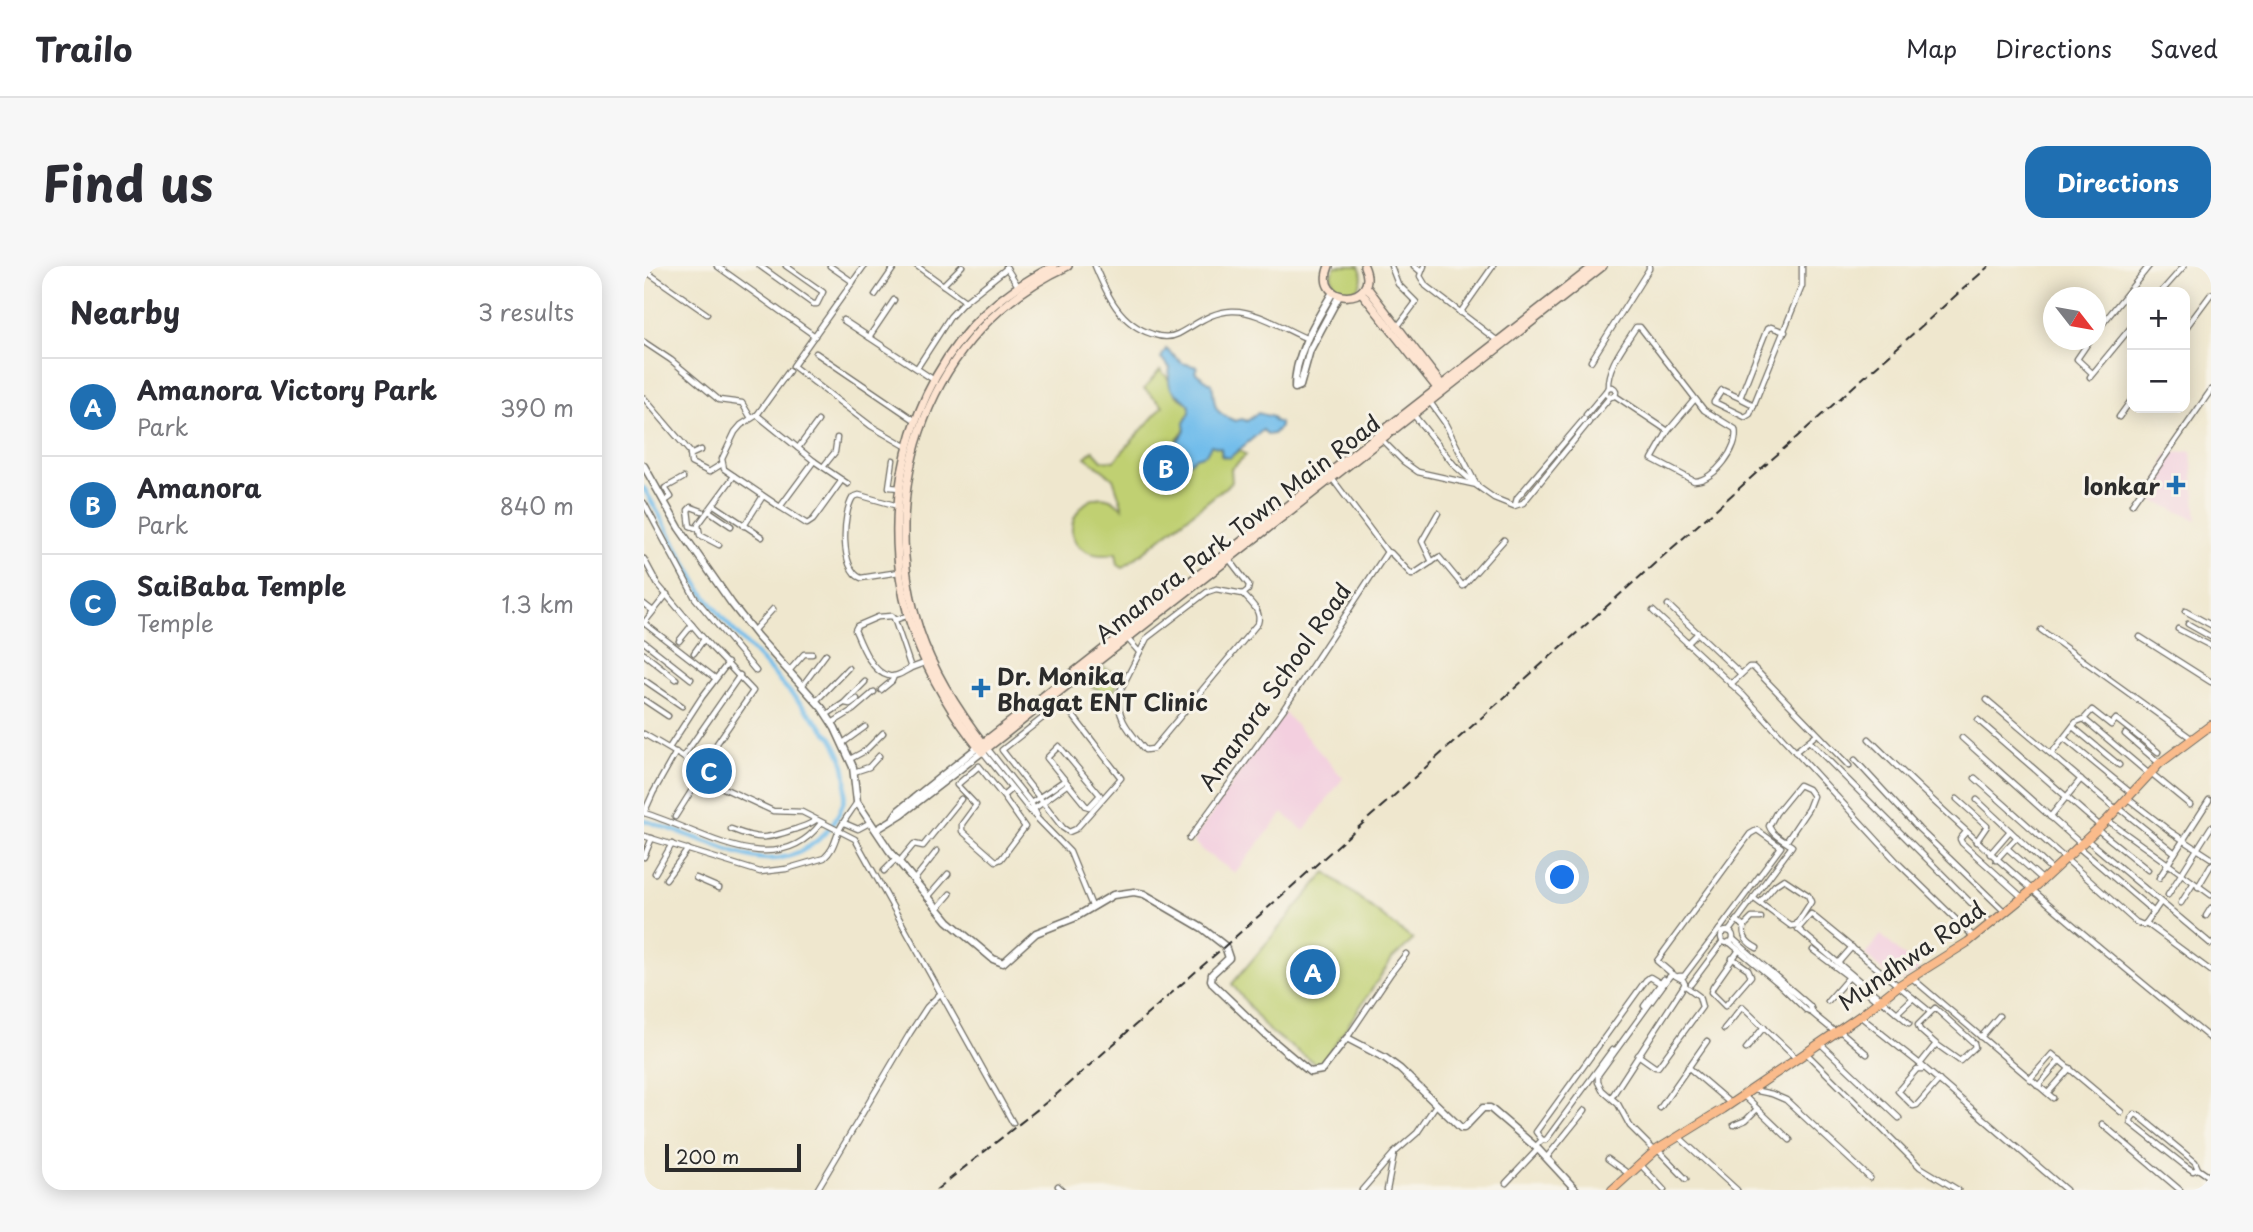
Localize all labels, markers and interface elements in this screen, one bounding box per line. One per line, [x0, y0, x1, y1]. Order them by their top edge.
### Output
text: Trailo [35, 23, 132, 73]
text: Map [1906, 30, 1957, 66]
text: Directions [1995, 30, 2112, 66]
text: Saved [2150, 30, 2218, 66]
text: Find us [42, 145, 213, 219]
button: Directions [2025, 146, 2211, 218]
north arrow [2043, 287, 2106, 350]
map controls [2127, 287, 2190, 413]
button: + [2127, 287, 2190, 350]
text: Nearby [70, 289, 180, 334]
text: 3 results [478, 294, 574, 329]
button: − [2127, 350, 2190, 413]
text: Amanora Victory Park [137, 370, 437, 409]
text: A [84, 390, 102, 425]
text: 390 m [500, 390, 574, 425]
street label: Amanora Park Town Main Road [1087, 405, 1387, 651]
text: Park [137, 409, 188, 444]
pin: B [1143, 442, 1189, 494]
text: Amanora [137, 468, 262, 507]
place label: lonkar [2083, 468, 2160, 503]
marker: lonkar [2166, 475, 2186, 495]
text: B [85, 488, 101, 523]
text: 840 m [500, 488, 574, 523]
text: Park [137, 507, 188, 542]
text: SaiBaba Temple [137, 566, 346, 605]
street label: Amanora School Road [1189, 575, 1359, 797]
text: C [84, 586, 102, 621]
text: 1.3 km [502, 586, 574, 621]
text: Temple [137, 605, 214, 640]
place label: Dr. Monika Bhagat ENT Clinic [997, 658, 1208, 719]
marker: Dr. Monika Bhagat ENT Clinic [971, 678, 991, 698]
pin: C [686, 745, 732, 797]
your location [1545, 860, 1579, 894]
street label: Mundhwa Road [1830, 891, 1992, 1019]
pin: A [1290, 946, 1336, 998]
scale bar [665, 1141, 802, 1173]
text: 200 m [676, 1142, 739, 1170]

